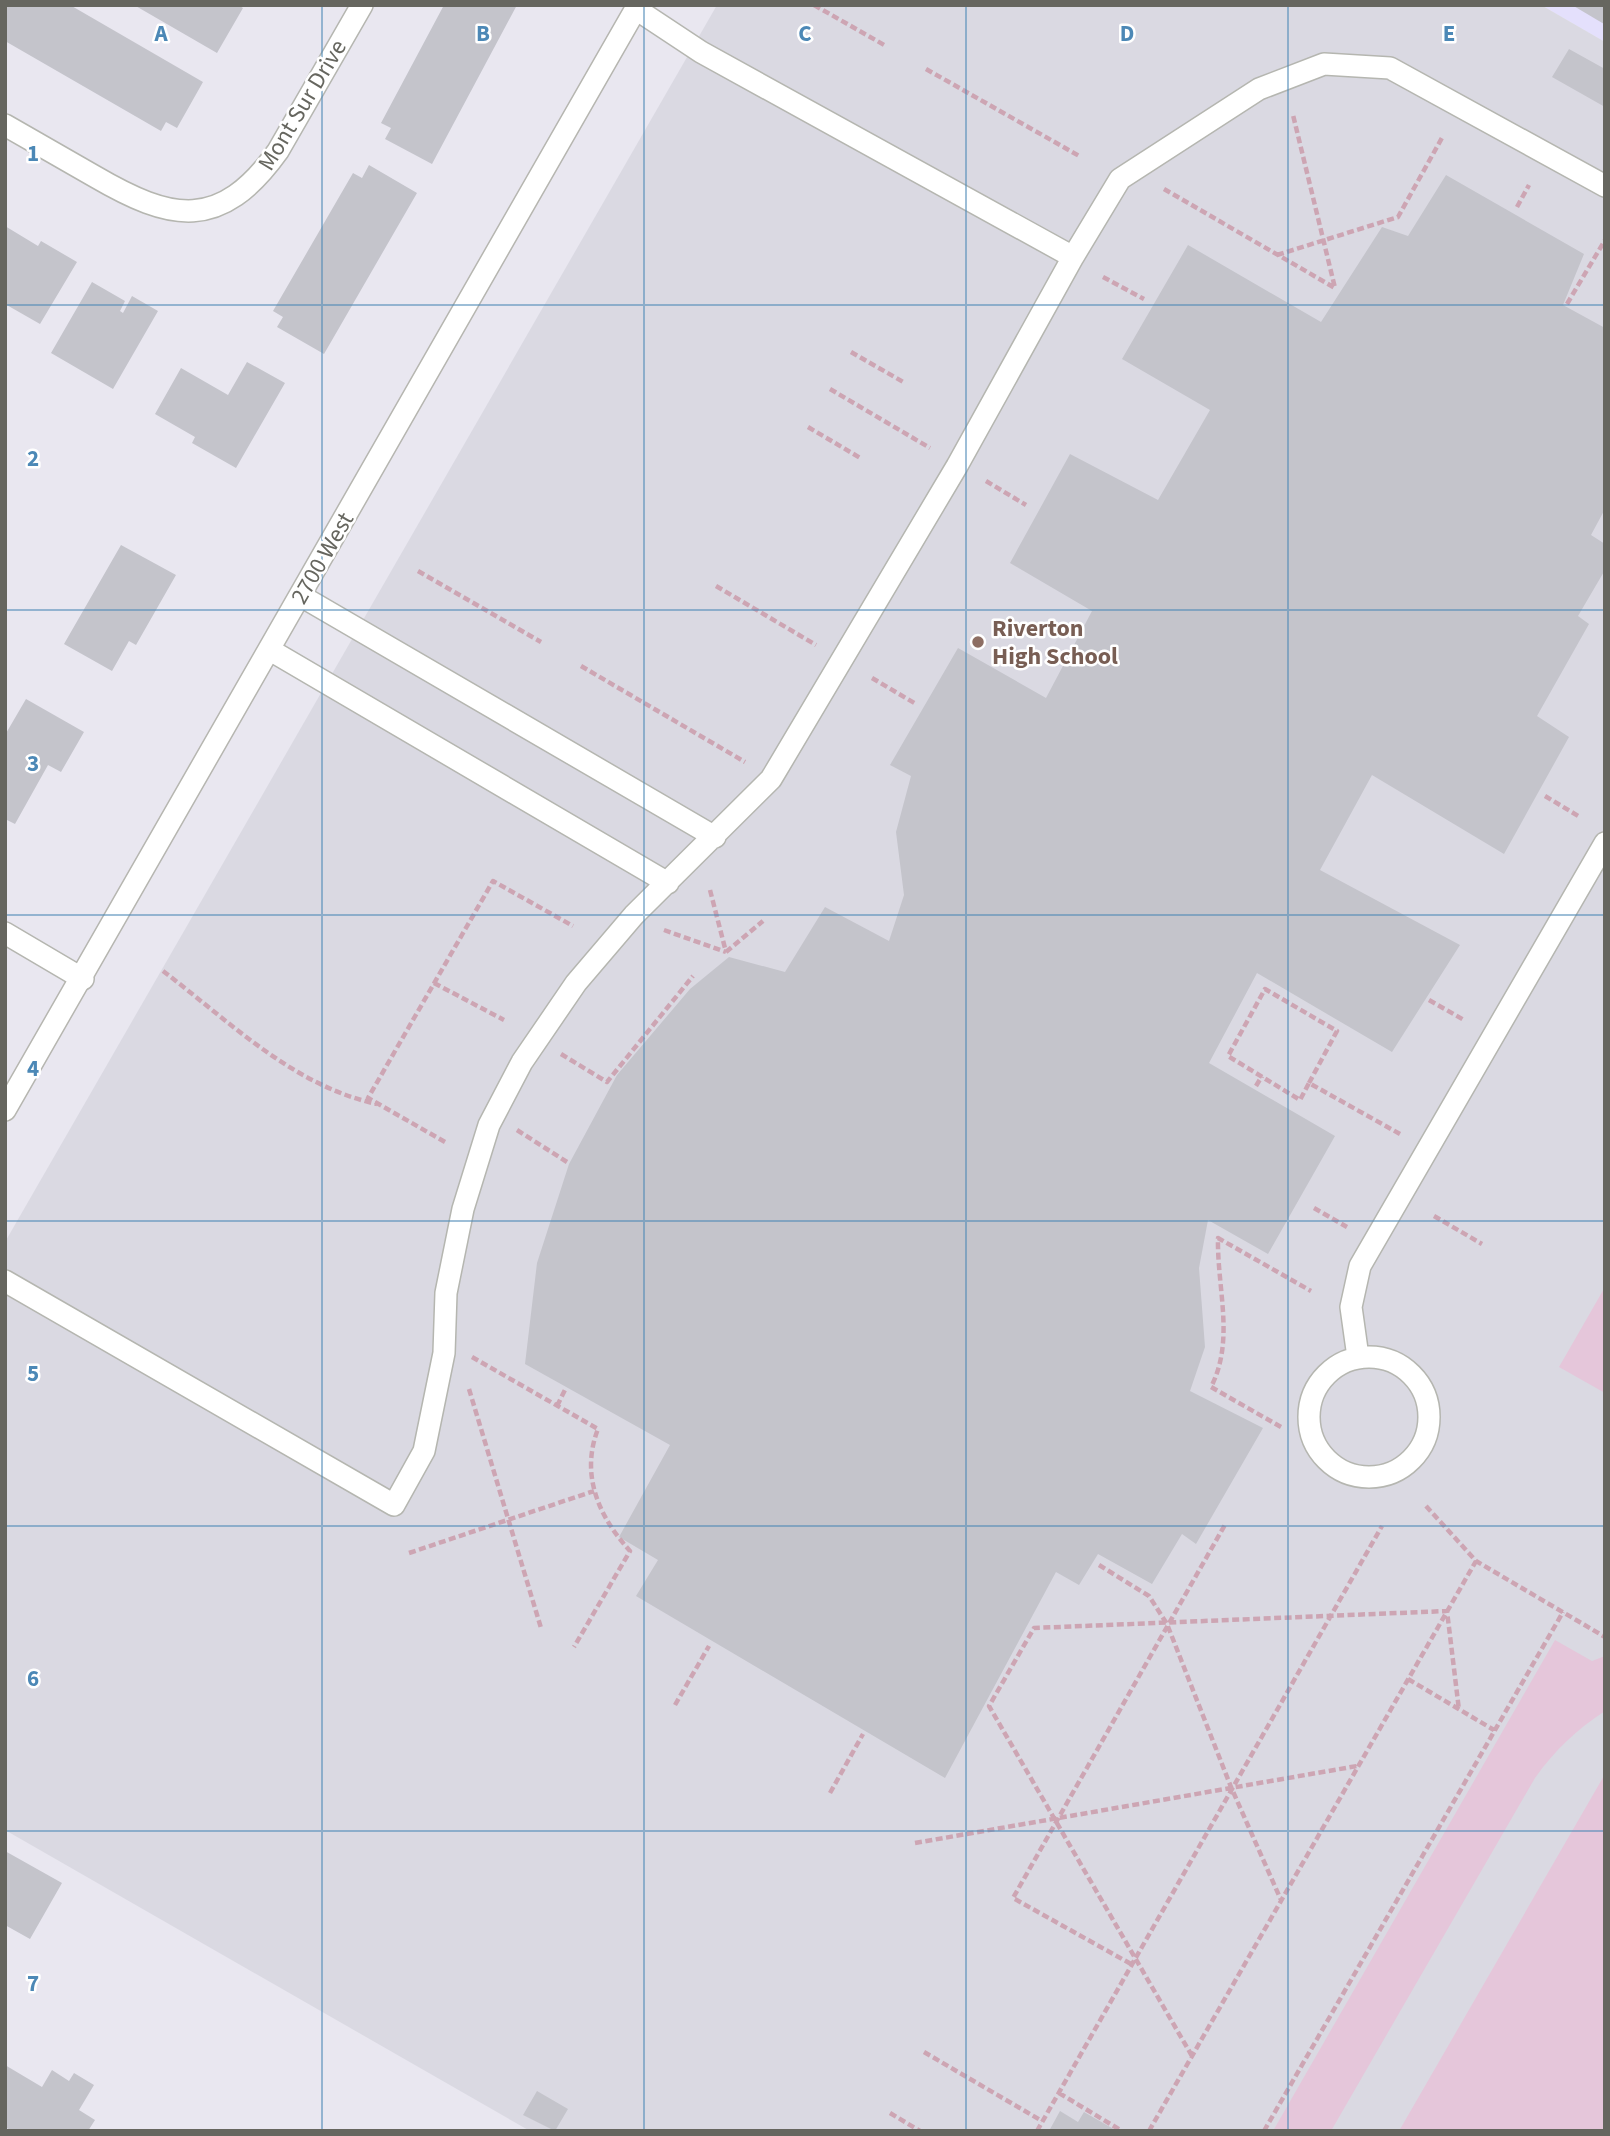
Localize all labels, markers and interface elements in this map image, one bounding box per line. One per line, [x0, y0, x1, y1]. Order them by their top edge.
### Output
text: A [153, 17, 168, 50]
text: B [476, 17, 490, 50]
text: C [798, 17, 812, 50]
text: D [1120, 17, 1134, 50]
text: E [1443, 17, 1455, 50]
street label: Mont Sur Drive [249, 33, 355, 177]
text: 1 [27, 137, 39, 170]
text: 2 [27, 442, 39, 475]
street label: 2700 West [282, 506, 363, 611]
place label: Riverton High School [992, 611, 1118, 674]
marker: Riverton High School [970, 634, 986, 650]
text: 3 [27, 747, 39, 780]
text: 4 [27, 1052, 39, 1085]
text: 5 [27, 1357, 39, 1390]
text: 6 [27, 1662, 39, 1695]
text: 7 [27, 1967, 39, 2000]

